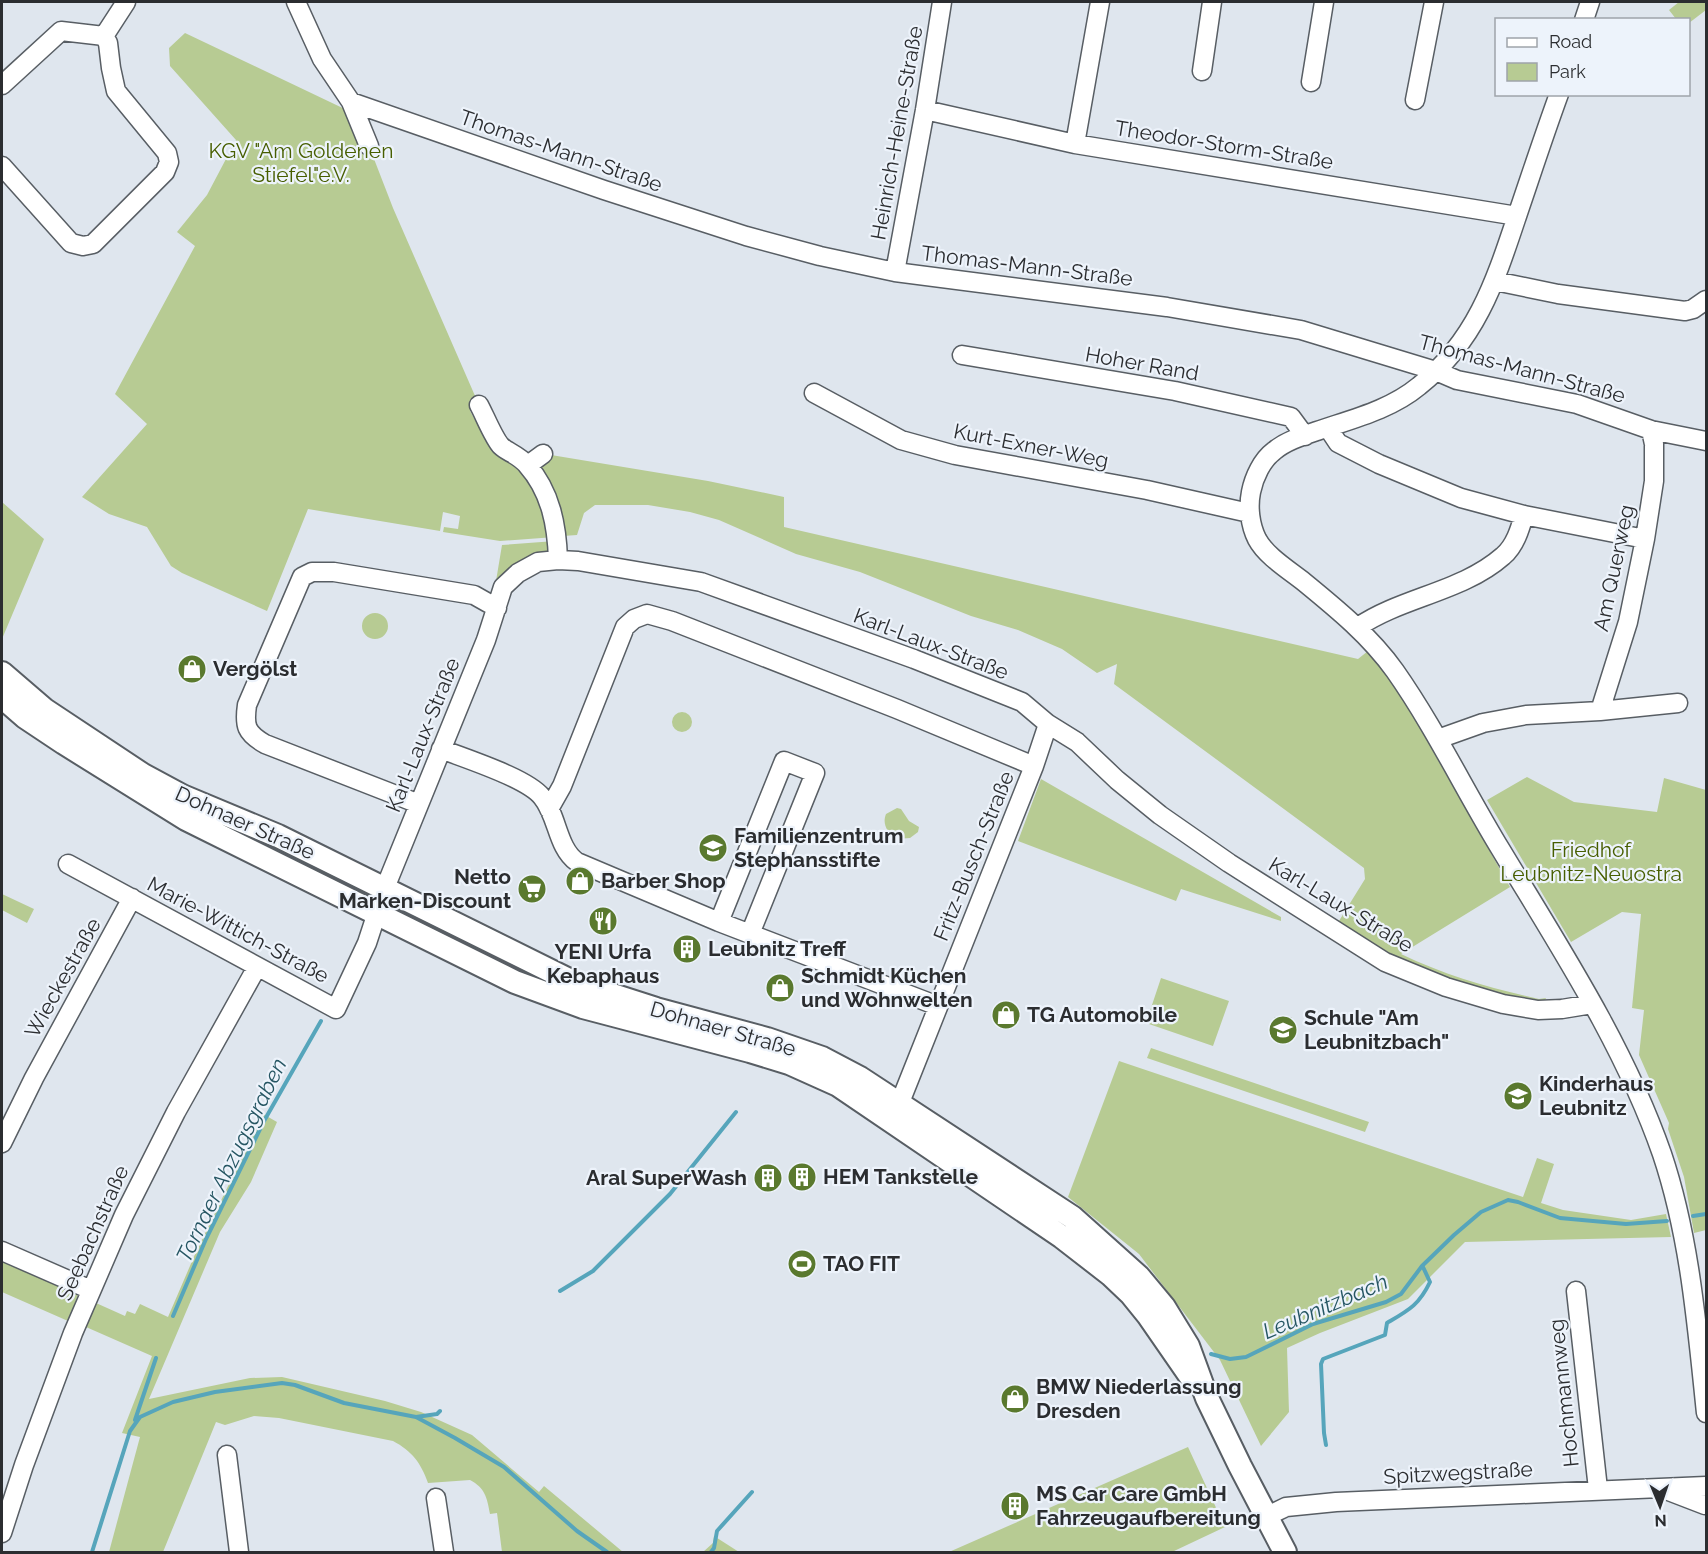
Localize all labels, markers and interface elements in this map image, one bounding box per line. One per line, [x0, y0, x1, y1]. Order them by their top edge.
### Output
legend [1495, 18, 1690, 96]
street label: Heinrich-Heine-Straße [865, 24, 928, 242]
text: Road [1549, 31, 1592, 52]
text: Park [1549, 61, 1586, 82]
street label: Thomas-Mann-Straße [457, 104, 666, 197]
street label: Theodor-Storm-Straße [1113, 115, 1335, 174]
park label: KGV "Am Goldenen Stiefel"e.V. [209, 138, 393, 187]
street label: Thomas-Mann-Straße [920, 240, 1134, 291]
street label: Thomas-Mann-Straße [1416, 329, 1628, 408]
street label: Hoher Rand [1083, 341, 1201, 386]
street label: Kurt-Exner-Weg [951, 418, 1111, 473]
street label: Am Querweg [1588, 502, 1639, 633]
street label: Karl-Laux-Straße [850, 602, 1012, 685]
shop icon: Vergölst [176, 653, 208, 685]
street label: Karl-Laux-Straße [380, 654, 465, 816]
place label: Vergölst [213, 656, 297, 681]
street label: Fritz-Busch-Straße [928, 767, 1019, 944]
street label: Dohnaer Straße [171, 781, 319, 865]
place label: Familienzentrum Stephansstifte [734, 823, 903, 872]
school or university icon: Familienzentrum Stephansstifte [697, 832, 729, 864]
park label: Friedhof Leubnitz-Neuostra [1500, 837, 1682, 886]
street label: Karl-Laux-Straße [1265, 852, 1418, 958]
place label: Netto Marken-Discount [339, 864, 511, 913]
shop icon: Barber Shop [564, 865, 596, 897]
place label: Barber Shop [601, 868, 726, 893]
street label: Marie-Wittich-Straße [143, 871, 333, 988]
supermarket icon: Netto Marken-Discount [516, 873, 548, 905]
restaurant icon: YENI Urfa Kebaphaus [587, 905, 619, 937]
street label: Wieckestraße [19, 913, 106, 1042]
building icon: Leubnitz Treff [671, 933, 703, 965]
place label: Leubnitz Treff [708, 936, 846, 961]
place label: YENI Urfa Kebaphaus [547, 939, 659, 988]
place label: Schmidt Küchen und Wohnwelten [801, 963, 973, 1012]
shop icon: Schmidt Küchen und Wohnwelten [764, 972, 796, 1004]
street label: Dohnaer Straße [647, 996, 799, 1061]
shop icon: TG Automobile [990, 999, 1022, 1031]
place label: TG Automobile [1027, 1002, 1177, 1027]
place label: Schule "Am Leubnitzbach" [1304, 1005, 1449, 1054]
school or university icon: Schule "Am Leubnitzbach" [1267, 1014, 1299, 1046]
water label: Tornaer Abzugsgraben [170, 1054, 292, 1266]
place label: Kinderhaus Leubnitz [1539, 1071, 1653, 1120]
school or university icon: Kinderhaus Leubnitz [1502, 1080, 1534, 1112]
street label: Seebachstraße [52, 1161, 134, 1304]
building icon: HEM Tankstelle [786, 1161, 818, 1193]
building icon: Aral SuperWash [752, 1162, 784, 1194]
place label: HEM Tankstelle [823, 1164, 979, 1189]
place label: Aral SuperWash [586, 1165, 747, 1190]
sports icon: TAO FIT [786, 1248, 818, 1280]
place label: TAO FIT [823, 1251, 900, 1276]
water label: Leubnitzbach [1259, 1268, 1391, 1344]
street label: Hochmannweg [1543, 1318, 1584, 1468]
place label: BMW Niederlassung Dresden [1036, 1374, 1242, 1423]
shop icon: BMW Niederlassung Dresden [999, 1383, 1031, 1415]
street label: Spitzwegstraße [1383, 1456, 1533, 1489]
north arrow [1630, 1476, 1690, 1536]
place label: MS Car Care GmbH Fahrzeugaufbereitung [1036, 1481, 1261, 1530]
building icon: MS Car Care GmbH Fahrzeugaufbereitung [999, 1490, 1031, 1522]
text: N [1654, 1511, 1667, 1530]

